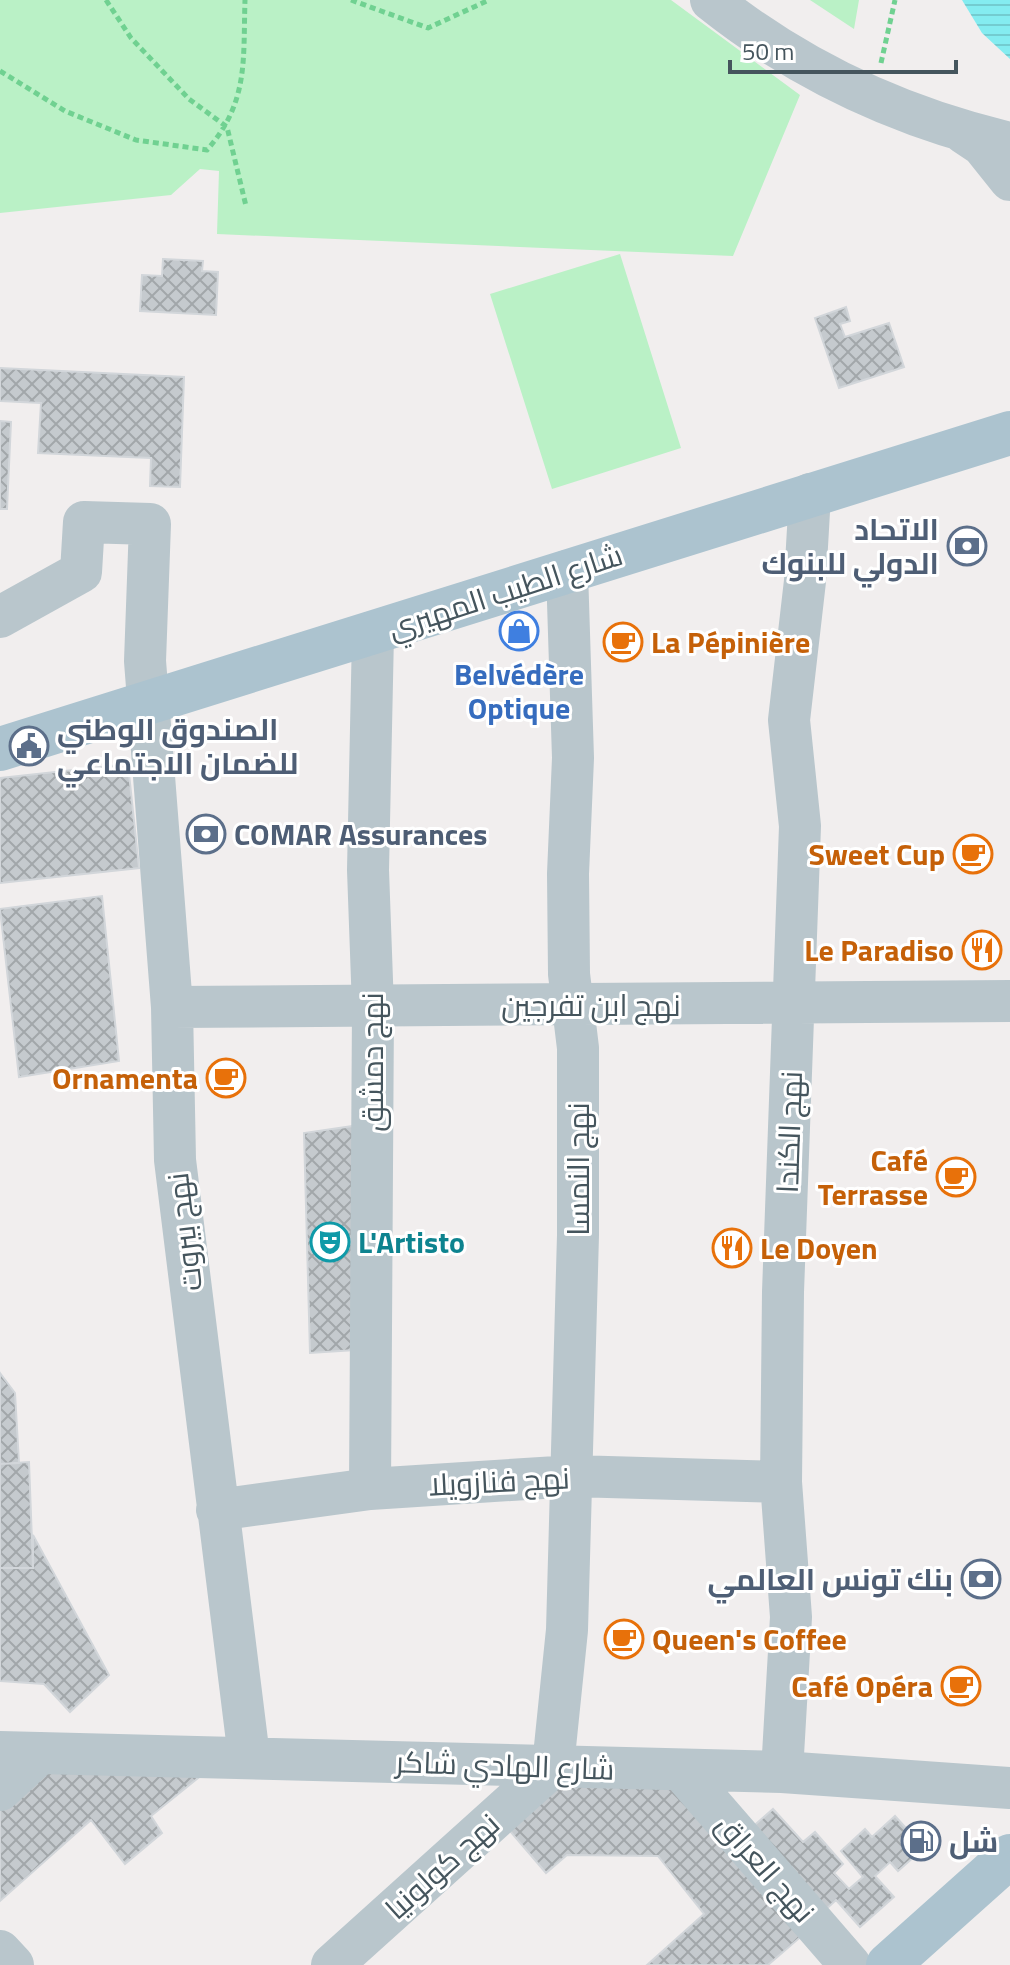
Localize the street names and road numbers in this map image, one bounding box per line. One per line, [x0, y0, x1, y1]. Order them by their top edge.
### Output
street label: شارع الطيب المهيري [382, 531, 629, 652]
street label: نهج ابن تفرجين [501, 982, 681, 1028]
street label: نهج دمشق [349, 992, 395, 1132]
street label: نهج الكندا [764, 1070, 814, 1194]
street label: نهج النمسا [555, 1102, 601, 1236]
street label: نهج بيروت [154, 1170, 214, 1294]
street label: نهج فنازويلا [427, 1454, 571, 1508]
street label: شارع الهادي شاكر [393, 1738, 615, 1793]
street label: نهج كولونيا [374, 1802, 510, 1930]
street label: نهج العراق [705, 1803, 827, 1933]

